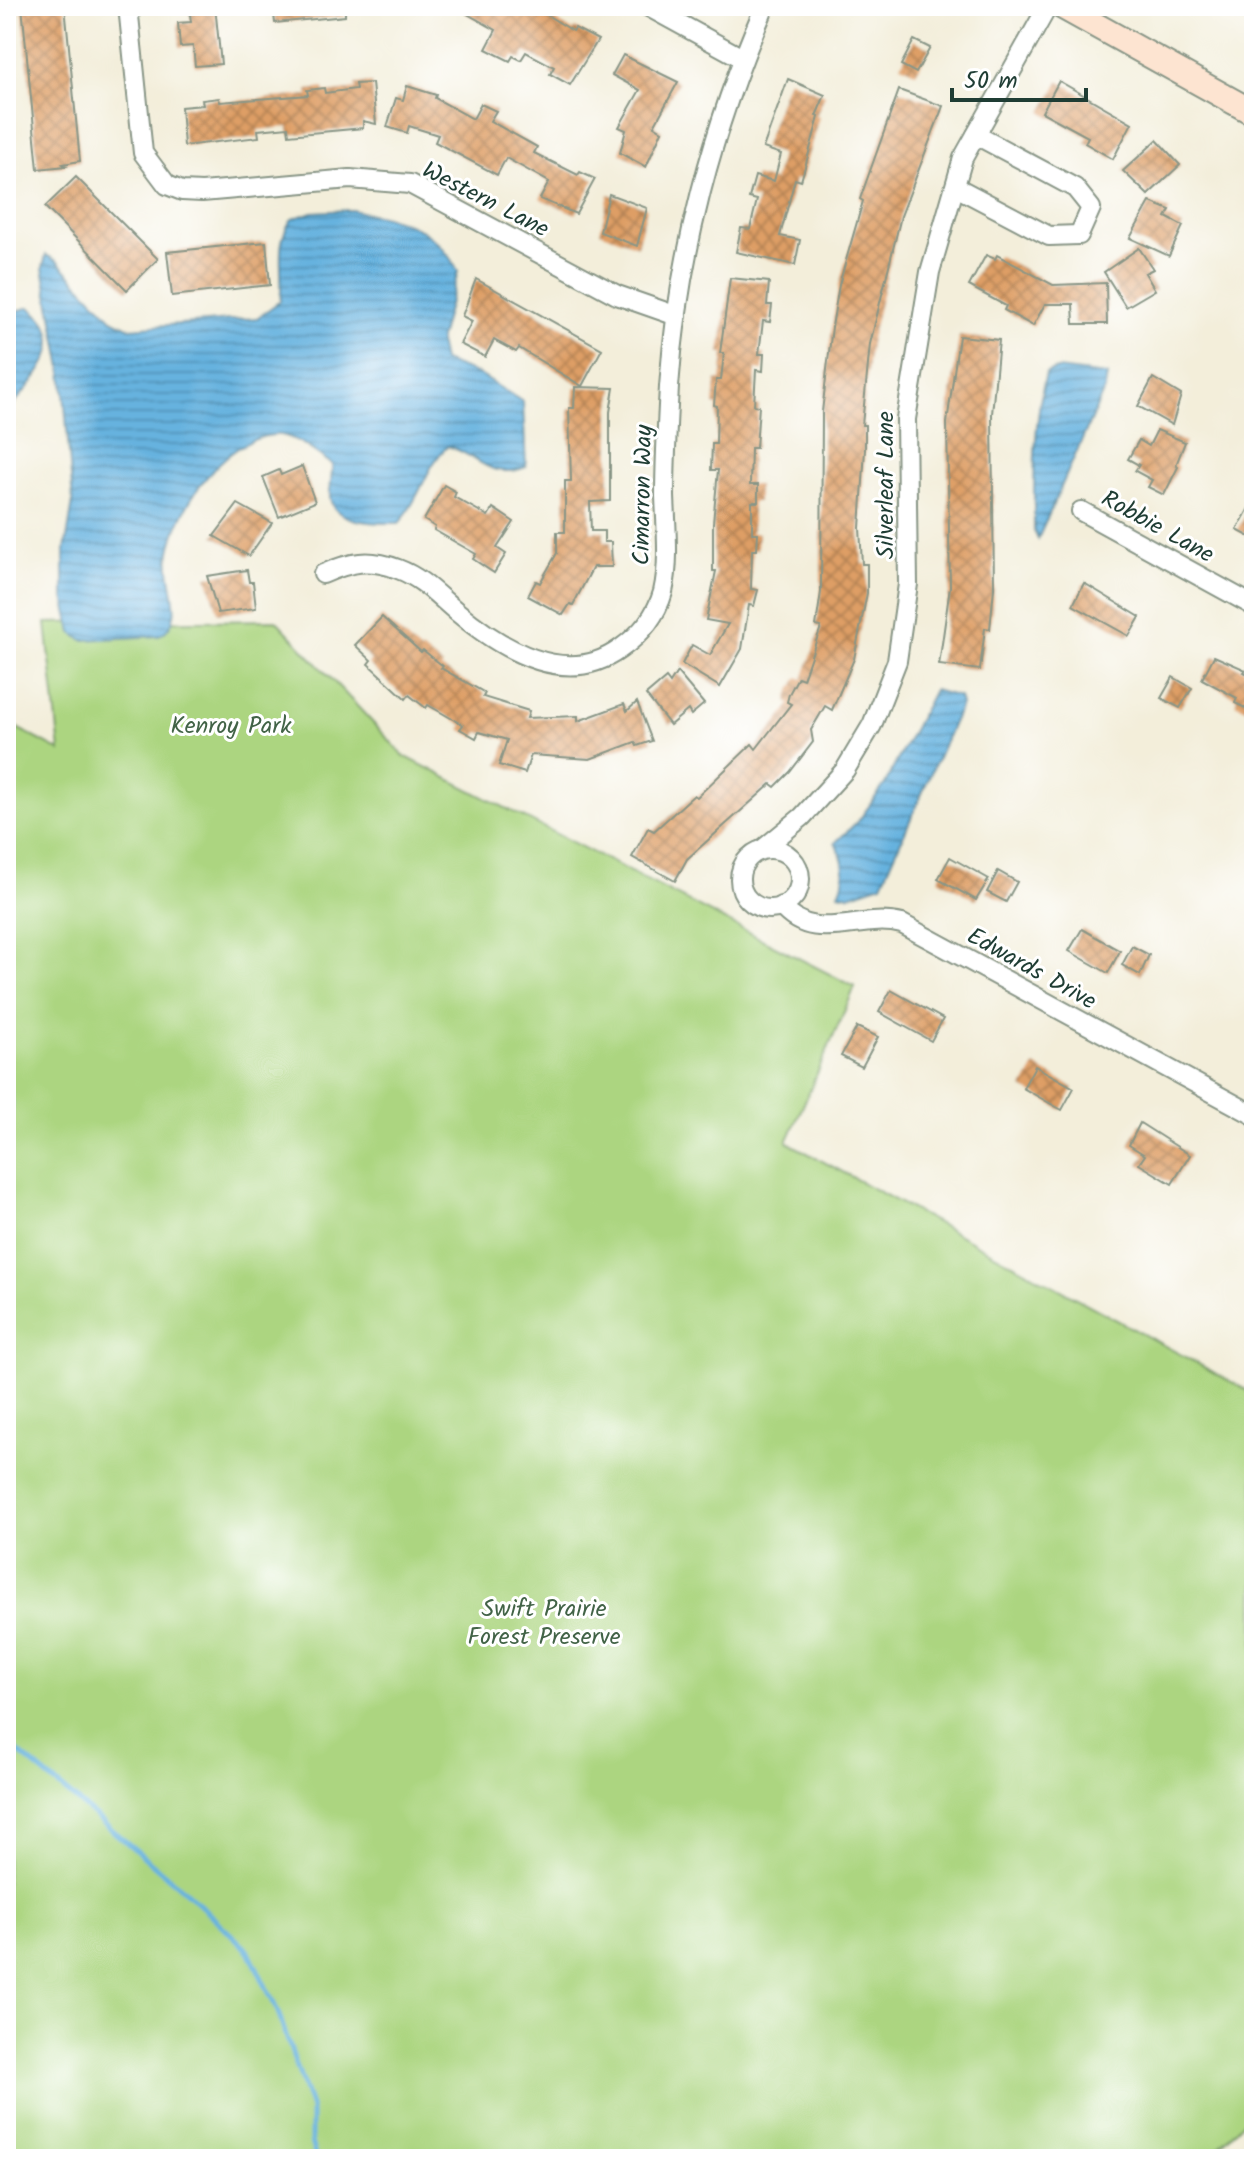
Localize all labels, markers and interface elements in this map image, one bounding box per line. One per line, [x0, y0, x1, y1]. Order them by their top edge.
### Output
scale bar [952, 52, 1086, 102]
text: 50 m [964, 62, 1018, 101]
street label: Western Lane [415, 152, 556, 249]
street label: Silverleaf Lane [867, 411, 906, 559]
street label: Cimarron Way [623, 424, 664, 566]
street label: Robbie Lane [1094, 480, 1221, 575]
park label: Kenroy Park [171, 707, 292, 746]
street label: Edwards Drive [959, 918, 1104, 1021]
park label: Swift Prairie Forest Preserve [468, 1590, 621, 1657]

